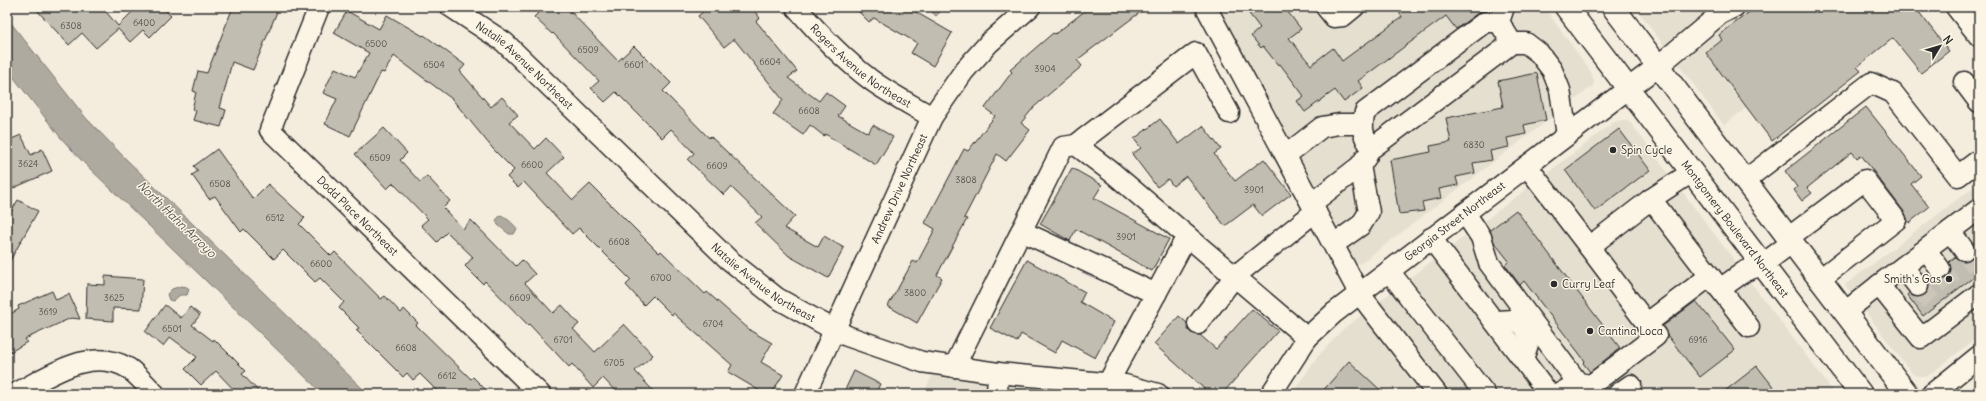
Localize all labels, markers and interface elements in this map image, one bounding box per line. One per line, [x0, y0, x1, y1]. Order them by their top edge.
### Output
house number: 6400 [133, 17, 155, 28]
street label: Natalie Avenue Northeast [473, 18, 576, 112]
house number: 6308 [60, 20, 82, 31]
street label: Rogers Avenue Northeast [807, 21, 914, 111]
north arrow [1920, 26, 1960, 66]
text: N [1940, 33, 1956, 47]
house number: 6500 [365, 38, 387, 49]
house number: 6509 [577, 44, 599, 55]
house number: 6604 [759, 56, 781, 67]
house number: 6504 [423, 59, 445, 70]
house number: 6601 [624, 59, 644, 70]
house number: 3904 [1034, 63, 1056, 74]
house number: 6608 [798, 105, 820, 116]
street label: Andrew Drive Northeast [868, 131, 931, 246]
house number: 6830 [1463, 139, 1485, 150]
place label: Spin Cycle [1621, 143, 1672, 157]
marker: Spin Cycle [1608, 145, 1618, 155]
house number: 6509 [369, 152, 391, 163]
house number: 3624 [18, 158, 38, 169]
street label: Montgomery Boulevard Northeast [1678, 158, 1792, 300]
house number: 6600 [521, 159, 543, 170]
house number: 6609 [706, 160, 728, 171]
street label: Dodd Place Northeast [314, 173, 401, 259]
house number: 3808 [955, 174, 977, 185]
water label: North Hahn Arroyo [135, 178, 220, 261]
house number: 6508 [209, 178, 231, 189]
street label: Georgia Street Northeast [1401, 178, 1508, 264]
house number: 3901 [1244, 184, 1264, 195]
house number: 6512 [266, 212, 285, 223]
house number: 3901 [1116, 231, 1136, 242]
house number: 6608 [608, 236, 630, 247]
street label: Natalie Avenue Northeast [708, 240, 818, 325]
house number: 6600 [310, 258, 332, 269]
house number: 6700 [650, 272, 672, 283]
place label: Smith's Gas [1884, 272, 1941, 286]
marker: Smith's Gas [1944, 274, 1954, 284]
place label: Curry Leaf [1562, 277, 1615, 291]
marker: Curry Leaf [1549, 279, 1559, 289]
house number: 3800 [904, 287, 926, 298]
house number: 3625 [104, 292, 124, 303]
house number: 6609 [509, 292, 531, 303]
house number: 3619 [38, 306, 58, 317]
house number: 6704 [703, 318, 723, 329]
house number: 6501 [162, 323, 182, 334]
place label: Cantina Loca [1598, 324, 1663, 338]
marker: Cantina Loca [1585, 326, 1595, 336]
house number: 6701 [553, 334, 573, 345]
house number: 6916 [1688, 334, 1708, 345]
house number: 6608 [395, 342, 417, 353]
house number: 6705 [604, 357, 624, 368]
house number: 6612 [438, 370, 457, 381]

